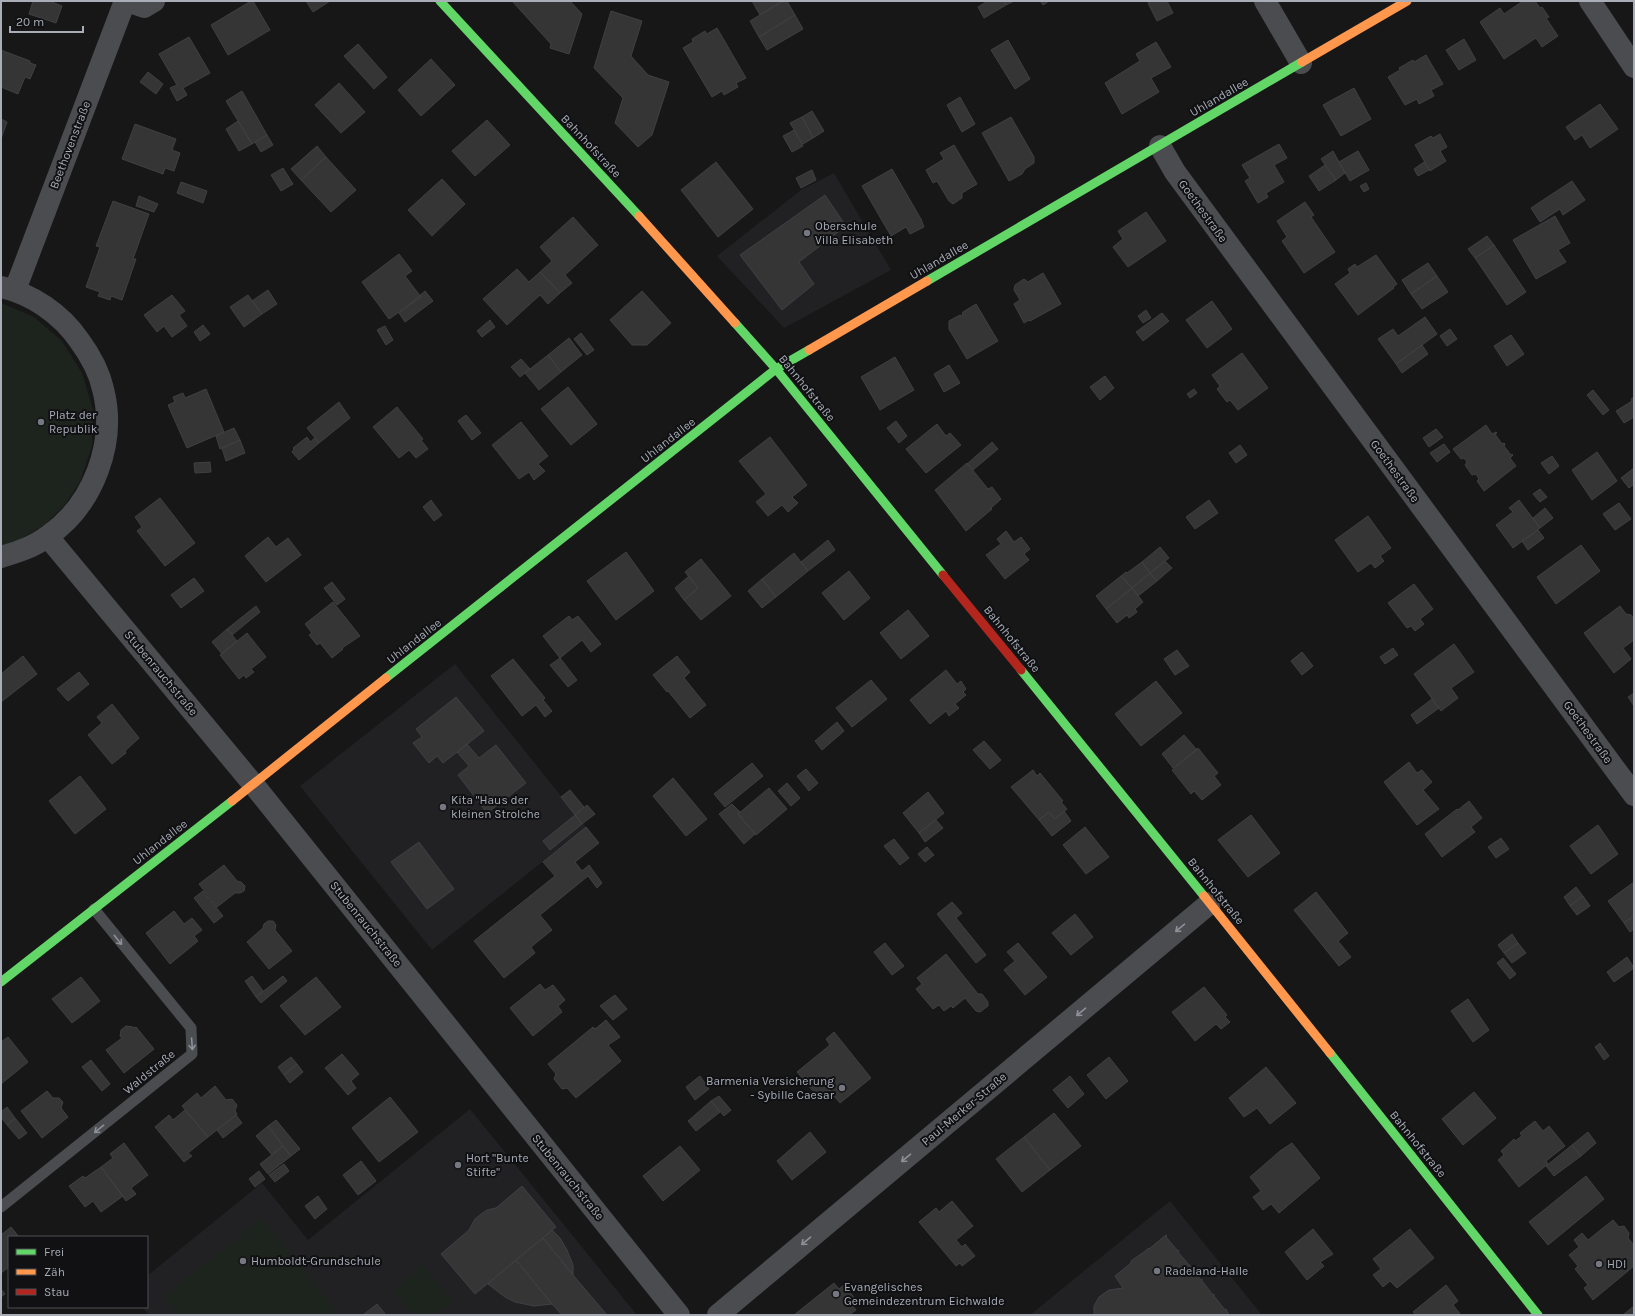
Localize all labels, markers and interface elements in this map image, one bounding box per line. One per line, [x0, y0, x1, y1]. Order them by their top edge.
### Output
scale bar [10, 8, 83, 34]
text: 20 m [16, 15, 44, 29]
street label: Uhlandallee [1187, 75, 1251, 119]
street label: Beethovenstraße [47, 99, 93, 191]
street label: Bahnhofstraße [558, 111, 624, 181]
street label: Goethestraße [1176, 177, 1230, 245]
place label: Oberschule Villa Elisabeth [815, 219, 893, 247]
marker: Oberschule Villa Elisabeth [802, 228, 812, 238]
street label: Uhlandallee [907, 238, 971, 282]
street label: Bahnhofstraße [776, 352, 838, 424]
place label: Platz der Republik [49, 408, 98, 436]
street label: Uhlandallee [638, 414, 698, 466]
marker: Platz der Republik [36, 417, 46, 427]
street label: Goethestraße [1368, 437, 1422, 505]
street label: Bahnhofstraße [981, 603, 1043, 675]
street label: Uhlandallee [384, 615, 444, 667]
street label: Stubenrauchstraße [121, 628, 201, 718]
street label: Goethestraße [1561, 698, 1615, 766]
place label: Kita "Haus der kleinen Strolche [451, 793, 540, 821]
marker: Kita "Haus der kleinen Strolche [438, 802, 448, 812]
street label: Uhlandallee [130, 816, 190, 868]
street label: Bahnhofstraße [1185, 855, 1247, 927]
street label: Stubenrauchstraße [327, 878, 405, 970]
one-way arrow [1175, 924, 1186, 933]
one-way arrow [114, 934, 123, 945]
one-way arrow [1075, 1007, 1086, 1016]
one-way arrow [188, 1037, 195, 1050]
street label: Waldstraße [120, 1047, 178, 1097]
street label: Paul-Merker-Straße [919, 1069, 1009, 1149]
place label: Barmenia Versicherung - Sybille Caesar [706, 1074, 835, 1102]
marker: Barmenia Versicherung - Sybille Caesar [837, 1083, 847, 1093]
street label: Bahnhofstraße [1387, 1108, 1449, 1180]
one-way arrow [93, 1124, 104, 1133]
street label: Stubenrauchstraße [529, 1131, 607, 1223]
place label: Hort "Bunte Stifte" [466, 1151, 529, 1179]
one-way arrow [900, 1153, 911, 1162]
marker: Hort "Bunte Stifte" [453, 1160, 463, 1170]
legend [8, 1236, 148, 1308]
one-way arrow [801, 1237, 812, 1246]
text: Frei [44, 1245, 64, 1259]
place label: Humboldt-Grundschule [251, 1254, 381, 1268]
marker: Humboldt-Grundschule [238, 1256, 248, 1266]
place label: HDI [1607, 1257, 1626, 1271]
marker: HDI [1594, 1259, 1604, 1269]
place label: Radeland-Halle [1165, 1264, 1248, 1278]
text: Zäh [44, 1265, 65, 1279]
marker: Radeland-Halle [1152, 1266, 1162, 1276]
place label: Evangelisches Gemeindezentrum Eichwalde [844, 1280, 1004, 1308]
text: Stau [44, 1285, 70, 1299]
marker: Evangelisches Gemeindezentrum Eichwalde [831, 1289, 841, 1299]

